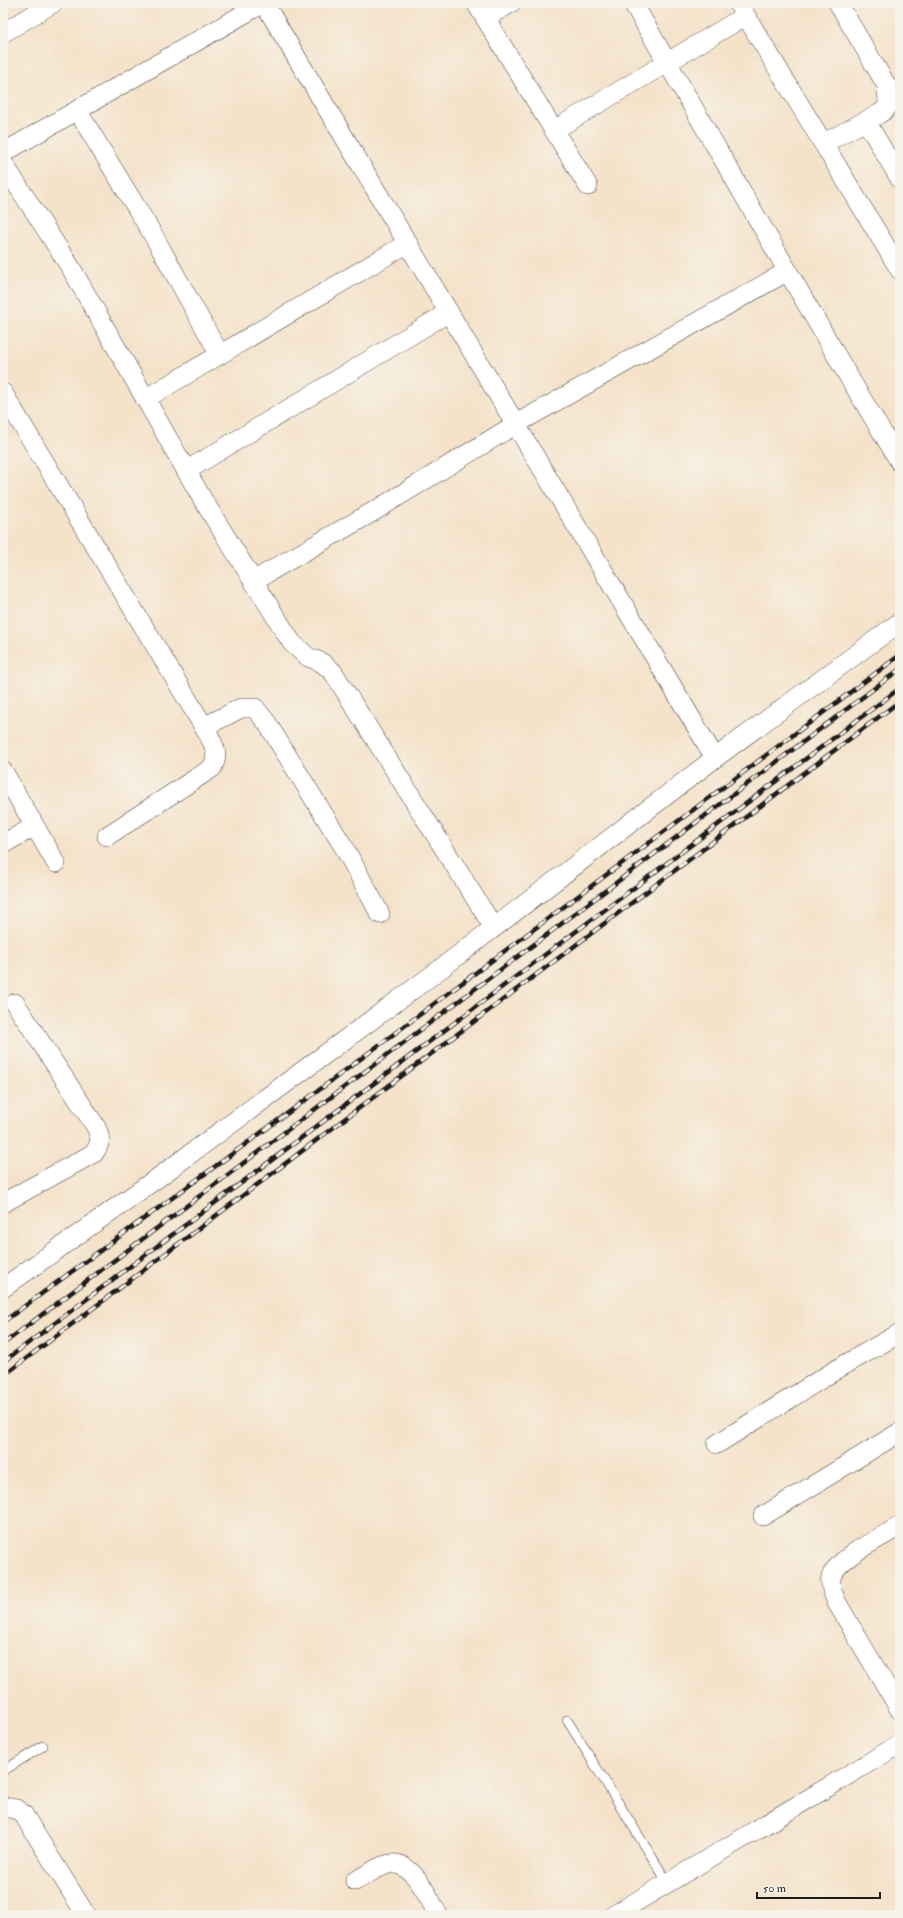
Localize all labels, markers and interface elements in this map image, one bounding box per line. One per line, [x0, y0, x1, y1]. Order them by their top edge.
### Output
scale bar [757, 1874, 880, 1900]
text: 50 m [763, 1881, 787, 1896]

